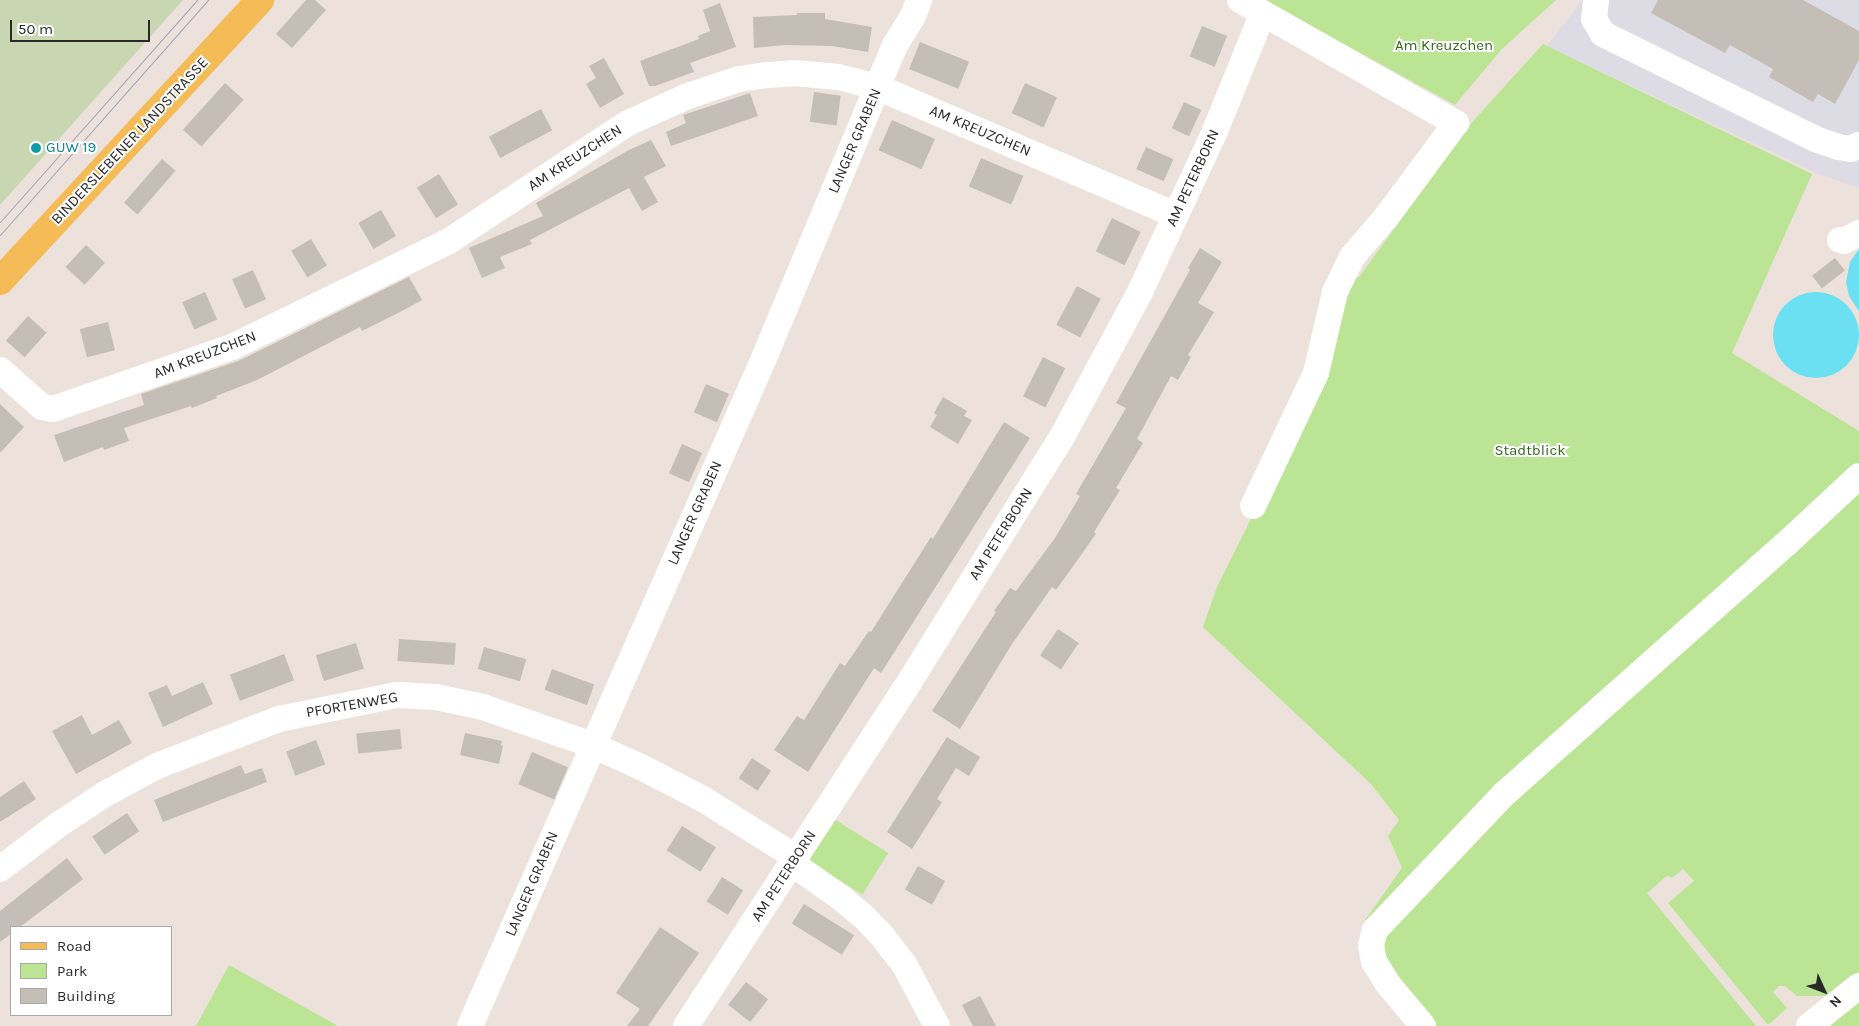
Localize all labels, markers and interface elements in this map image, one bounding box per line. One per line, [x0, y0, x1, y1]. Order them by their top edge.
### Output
scale bar [12, 10, 152, 42]
text: 50 m [18, 20, 53, 38]
park label: Am Kreuzchen [1395, 37, 1493, 55]
street label: BINDERSLEBENER LANDSTRASSE [48, 54, 212, 228]
street label: LANGER GRABEN [825, 86, 885, 196]
street label: AM KREUZCHEN [927, 102, 1033, 160]
street label: AM KREUZCHEN [525, 121, 625, 195]
street label: AM PETERBORN [1163, 127, 1223, 229]
place label: GUW 19 [46, 139, 96, 157]
marker: GUW 19 [30, 142, 42, 154]
street label: AM KREUZCHEN [151, 327, 259, 383]
park label: Stadtblick [1494, 442, 1566, 460]
street label: LANGER GRABEN [664, 458, 726, 568]
street label: AM PETERBORN [965, 485, 1037, 583]
street label: PFORTENWEG [305, 688, 399, 722]
street label: AM PETERBORN [748, 827, 820, 925]
street label: LANGER GRABEN [502, 829, 562, 939]
legend [10, 926, 172, 1016]
text: Road [57, 937, 92, 955]
text: Park [57, 962, 87, 980]
north arrow [1799, 966, 1849, 1016]
text: Building [57, 987, 115, 1005]
text: N [1826, 992, 1845, 1011]

